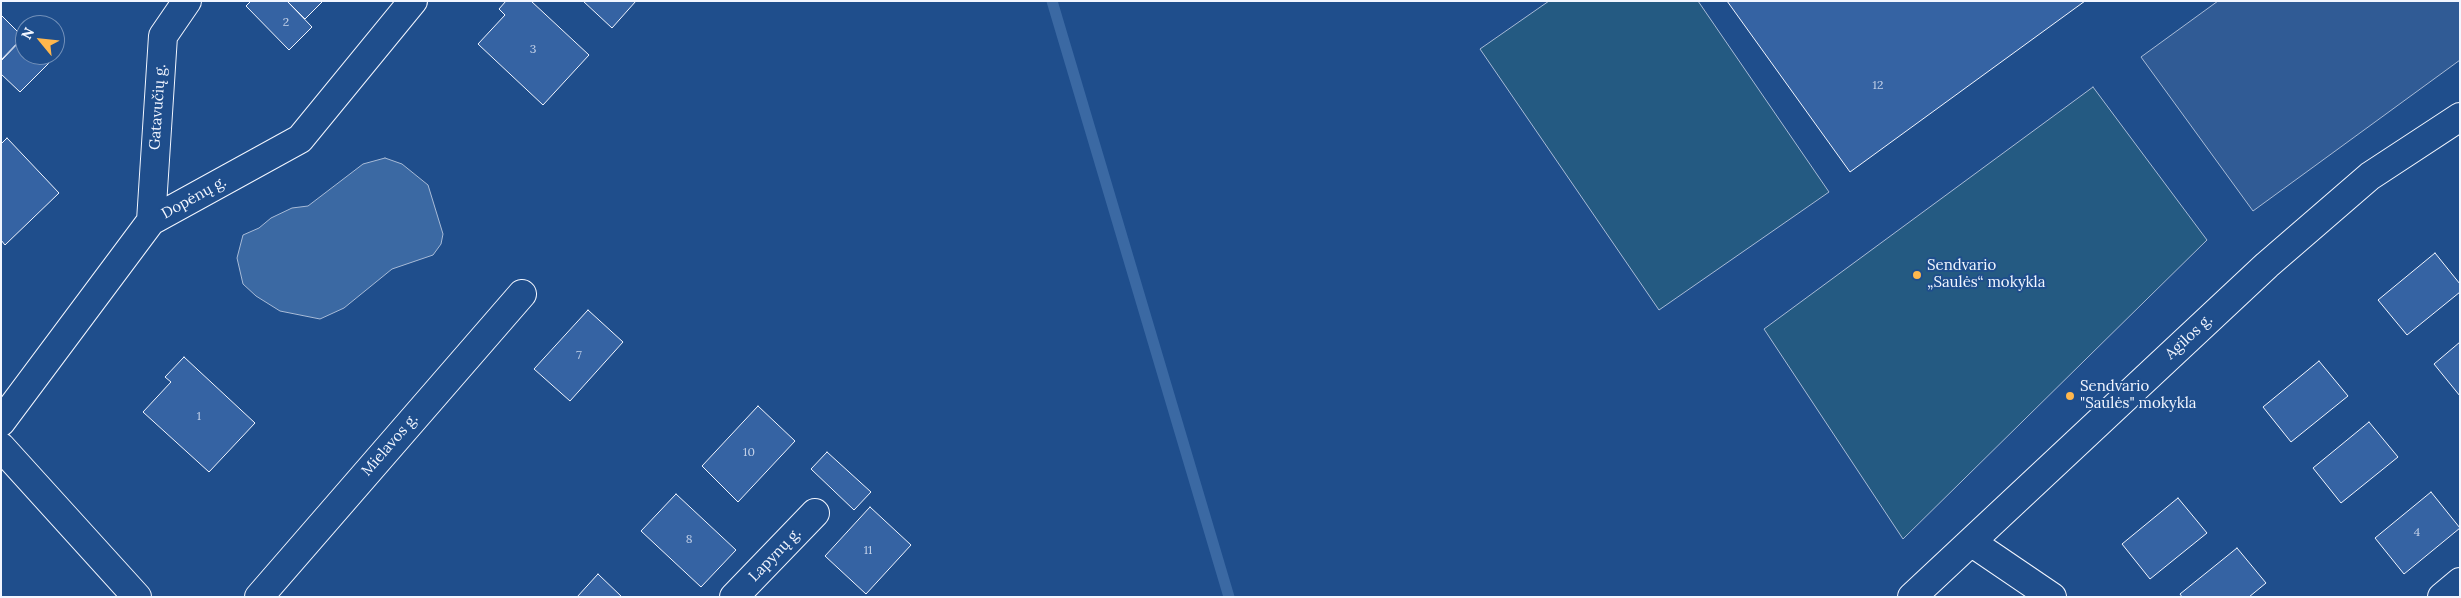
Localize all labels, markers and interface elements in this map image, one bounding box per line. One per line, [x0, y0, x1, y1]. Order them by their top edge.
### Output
north arrow [15, 15, 65, 65]
house number: 2 [283, 16, 289, 30]
text: N [17, 24, 38, 42]
house number: 3 [530, 43, 536, 57]
street label: Gatavučių g. [146, 63, 170, 151]
house number: 12 [1873, 79, 1883, 93]
street label: Dopėnų g. [159, 173, 229, 223]
place label: Sendvario „Saulės“ mokykla [1927, 257, 2045, 292]
marker: Sendvario „Saulės“ mokykla [1911, 269, 1923, 281]
street label: Agilos g. [2162, 311, 2216, 363]
house number: 7 [576, 349, 582, 363]
place label: Sendvario "Saulės" mokykla [2080, 378, 2197, 413]
marker: Sendvario "Saulės" mokykla [2064, 390, 2076, 402]
house number: 1 [197, 410, 201, 424]
street label: Mielavos g. [358, 410, 422, 480]
house number: 10 [743, 446, 755, 460]
street label: Lapynų g. [745, 524, 805, 586]
house number: 4 [2414, 526, 2420, 540]
house number: 8 [686, 533, 692, 547]
house number: 11 [864, 544, 872, 558]

